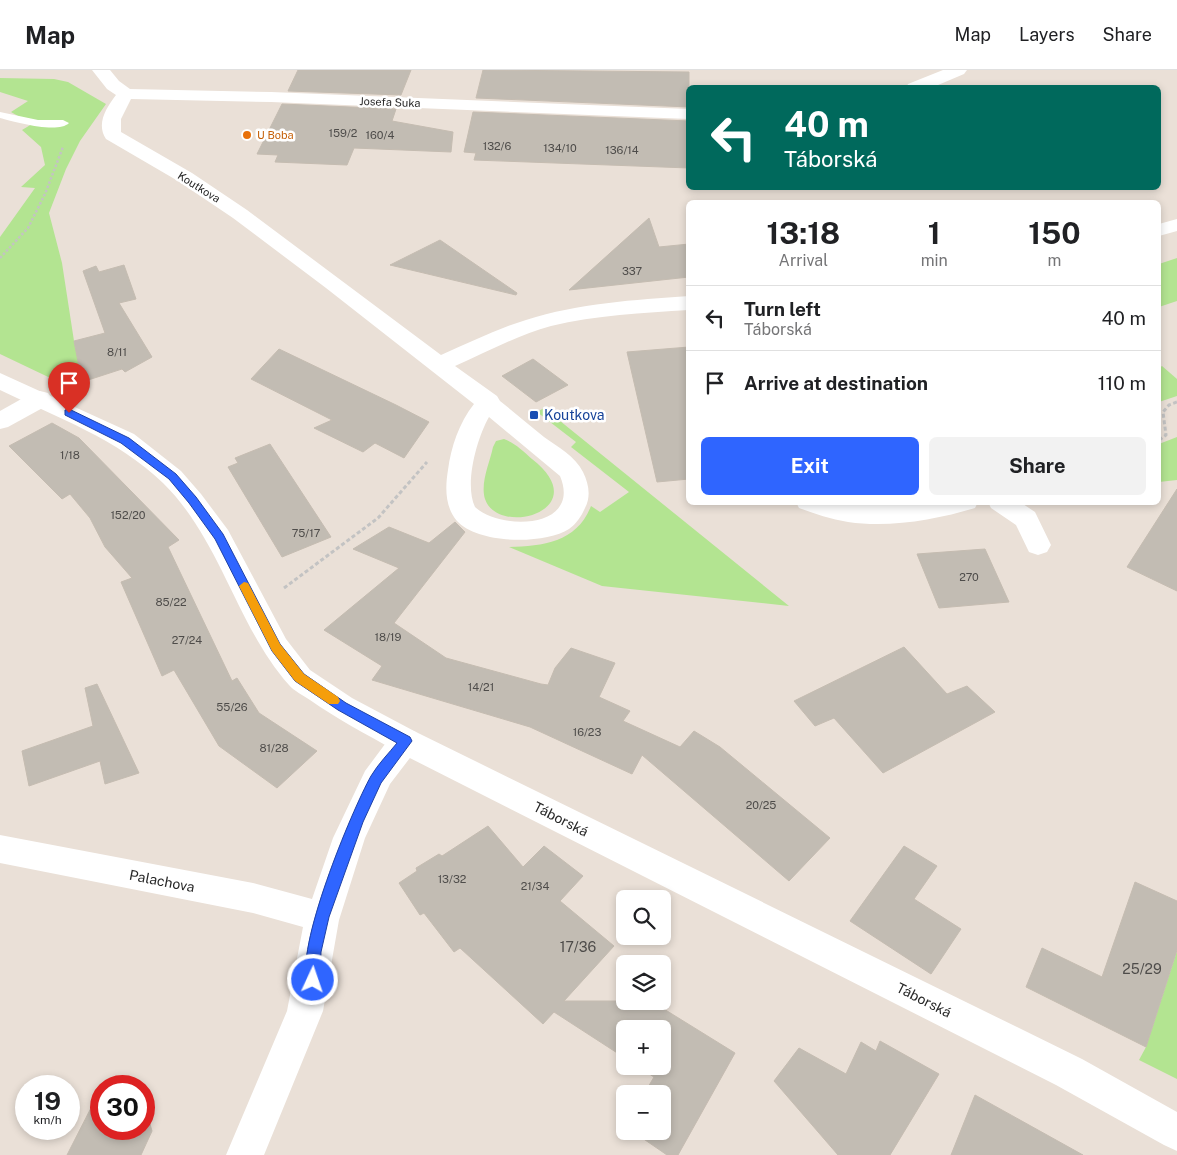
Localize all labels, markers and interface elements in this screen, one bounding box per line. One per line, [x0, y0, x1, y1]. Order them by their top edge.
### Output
text: Map [25, 21, 75, 49]
text: Map [955, 24, 991, 45]
text: Layers [1019, 24, 1075, 45]
text: Share [1103, 24, 1152, 45]
street label: Josefa Suka [359, 95, 421, 109]
text: 40 m [784, 104, 869, 145]
icon: left [701, 105, 766, 170]
house number: 159/2 [329, 127, 358, 139]
marker: U Boba [241, 129, 253, 141]
place label: U Boba [257, 129, 294, 141]
house number: 160/4 [366, 129, 394, 141]
house number: 132/6 [483, 140, 511, 152]
house number: 134/10 [543, 142, 577, 154]
house number: 136/14 [605, 144, 639, 156]
text: Táborská [784, 146, 877, 172]
street label: Koutkova [176, 169, 222, 205]
text: 13:18 [766, 215, 840, 251]
text: 1 [928, 215, 941, 251]
text: 150 [1028, 215, 1081, 251]
text: Arrival [779, 251, 828, 270]
text: min [921, 251, 948, 270]
text: m [1047, 251, 1061, 270]
house number: 337 [622, 265, 642, 277]
text: Turn left [744, 298, 821, 320]
icon: left [701, 304, 729, 332]
text: 40 m [1101, 307, 1146, 329]
text: Táborská [744, 320, 812, 339]
house number: 8/11 [107, 346, 127, 358]
pin [48, 362, 90, 413]
icon: arrive [55, 369, 83, 397]
icon: arrive [701, 369, 729, 397]
text: Arrive at destination [744, 372, 928, 394]
text: 110 m [1098, 372, 1146, 394]
place label: Koutkova [544, 407, 605, 423]
marker: Koutkova [528, 409, 540, 421]
button: Exit [701, 437, 919, 495]
button: Share [929, 437, 1146, 495]
house number: 1/18 [60, 449, 80, 461]
house number: 152/20 [110, 509, 146, 521]
house number: 75/17 [292, 527, 321, 539]
house number: 270 [959, 571, 979, 583]
house number: 85/22 [155, 596, 187, 608]
house number: 18/19 [375, 631, 402, 643]
house number: 27/24 [172, 634, 202, 646]
house number: 14/21 [468, 681, 494, 693]
house number: 55/26 [216, 701, 248, 713]
house number: 16/23 [573, 726, 601, 738]
house number: 81/28 [259, 742, 289, 754]
street label: Táborská [531, 798, 591, 840]
house number: 20/25 [746, 799, 776, 811]
street label: Palachova [128, 867, 196, 895]
house number: 13/32 [438, 873, 467, 885]
house number: 21/34 [521, 880, 549, 892]
map controls [616, 890, 671, 1140]
button: search [616, 890, 671, 945]
house number: 17/36 [560, 939, 597, 955]
position arrow [286, 953, 338, 1005]
button: layers [616, 955, 671, 1010]
house number: 25/29 [1122, 961, 1162, 977]
street label: Táborská [894, 979, 954, 1021]
button: + [616, 1020, 671, 1075]
speed limit sign: 30 [90, 1075, 155, 1140]
button: − [616, 1085, 671, 1140]
text: 19 [34, 1086, 61, 1116]
text: km/h [33, 1113, 62, 1127]

